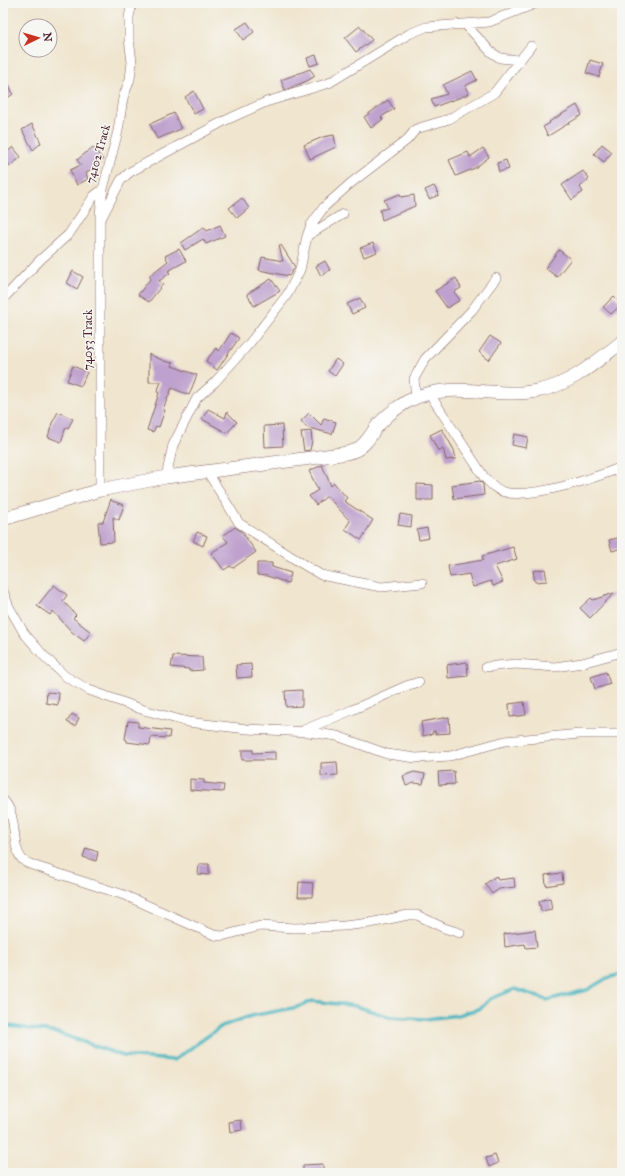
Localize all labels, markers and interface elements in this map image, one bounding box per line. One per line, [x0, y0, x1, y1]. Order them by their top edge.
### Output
north arrow [18, 18, 58, 58]
text: N [41, 32, 54, 43]
street label: 74102 Track [83, 122, 113, 185]
street label: 74053 Track [81, 309, 95, 370]

